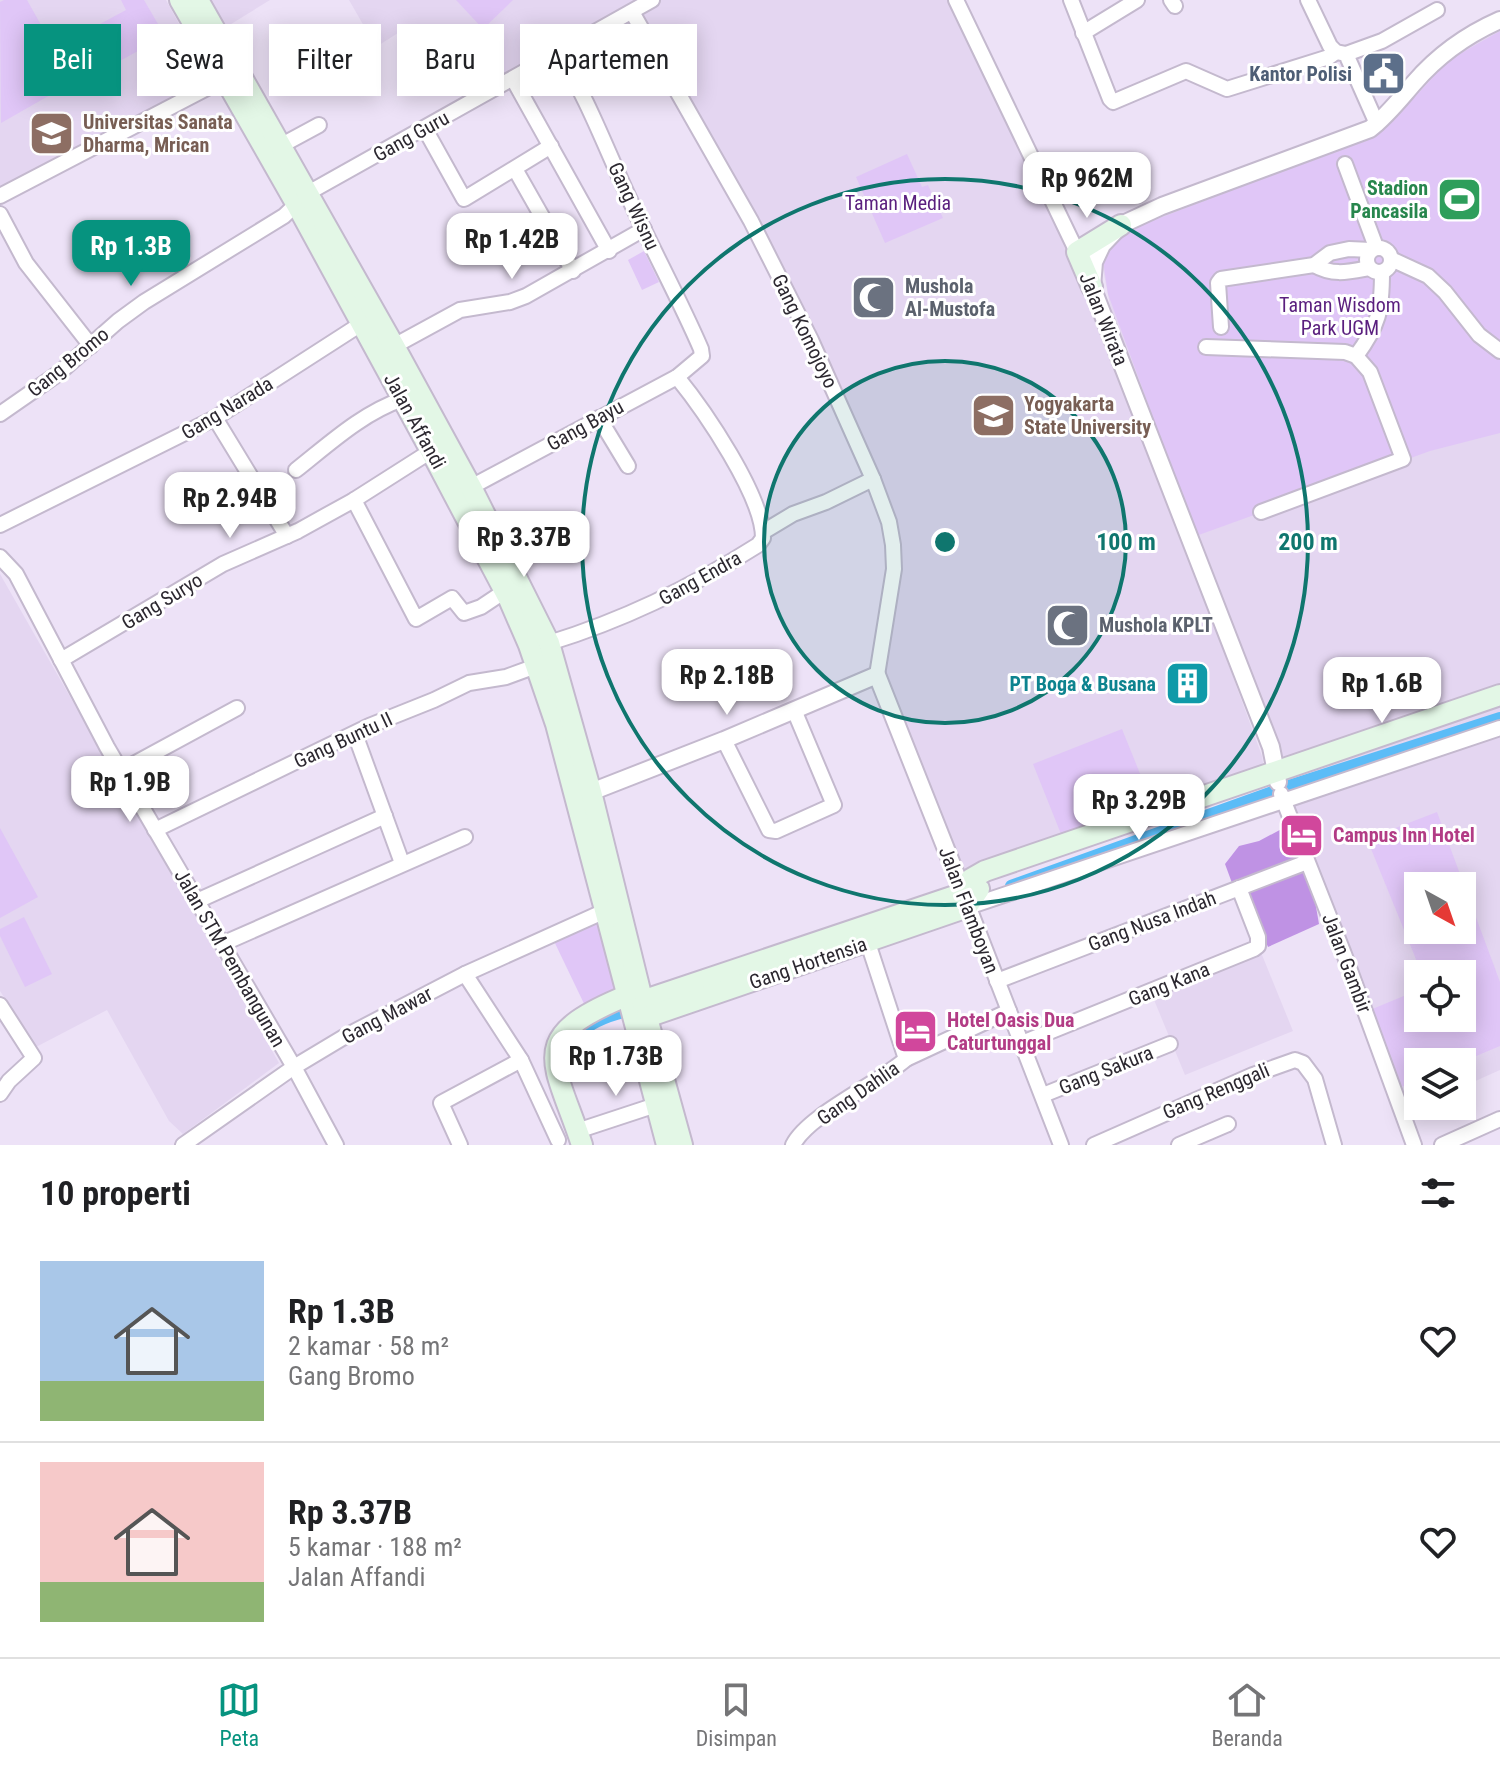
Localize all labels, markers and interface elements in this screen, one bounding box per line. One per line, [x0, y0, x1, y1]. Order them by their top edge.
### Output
chip: Beli [24, 24, 121, 96]
chip: Sewa [137, 24, 253, 96]
chip: Filter [269, 24, 381, 96]
chip: Baru [397, 24, 504, 96]
chip: Apartemen [520, 24, 697, 96]
public building icon: Kantor Polisi [1359, 50, 1407, 98]
place label: Kantor Polisi [1249, 62, 1352, 86]
street label: Gang Guru [369, 105, 453, 167]
school or university icon: Universitas Sanata Dharma, Mrican [28, 110, 76, 158]
place label: Universitas Sanata Dharma, Mrican [83, 110, 233, 157]
pin: Rp 962M [1013, 152, 1161, 220]
street label: Gang Wisnu [603, 158, 665, 254]
text: Rp 962M [1041, 163, 1133, 193]
place label: Stadion Pancasila [1350, 176, 1428, 223]
sports icon: Stadion Pancasila [1435, 176, 1483, 224]
park label: Taman Media [845, 191, 951, 215]
pin: Rp 1.42B [429, 213, 595, 281]
pin: Rp 1.3B [57, 220, 205, 288]
text: Rp 1.42B [465, 224, 559, 254]
text: Rp 1.3B [90, 231, 172, 261]
street label: Jalan Wirata [1074, 269, 1134, 369]
street label: Gang Komojoyo [767, 270, 843, 392]
mosque icon: Mushola Al-Mustofa [850, 274, 898, 322]
place label: Mushola Al-Mustofa [905, 274, 995, 321]
park label: Taman Wisdom Park UGM [1279, 293, 1401, 340]
street label: Gang Bromo [23, 322, 113, 402]
street label: Jalan Affandi [379, 369, 451, 473]
street label: Gang Narada [177, 371, 277, 445]
school or university icon: Yogyakarta State University [969, 391, 1017, 439]
place label: Yogyakarta State University [1024, 392, 1151, 439]
street label: Gang Bayu [542, 394, 628, 456]
pin: Rp 2.94B [147, 472, 313, 540]
text: Rp 2.94B [183, 483, 277, 513]
pin: Rp 3.37B [441, 511, 607, 579]
text: Rp 3.37B [477, 522, 571, 552]
centre of rings [931, 528, 959, 556]
text: 100 m [1096, 528, 1156, 556]
text: 200 m [1278, 528, 1338, 556]
street label: Gang Endra [655, 546, 745, 610]
street label: Gang Suryo [117, 568, 207, 634]
mosque icon: Mushola KPLT [1044, 601, 1092, 649]
place label: Mushola KPLT [1099, 613, 1213, 637]
pin: Rp 2.18B [644, 649, 810, 717]
pin: Rp 1.6B [1308, 657, 1456, 725]
text: Rp 2.18B [680, 660, 774, 690]
building icon: PT Boga & Busana [1163, 660, 1211, 708]
text: Rp 1.6B [1341, 668, 1423, 698]
place label: PT Boga & Busana [1009, 672, 1156, 696]
street label: Gang Buntu II [290, 707, 396, 773]
pin: Rp 1.9B [56, 756, 204, 824]
text: Rp 1.9B [89, 767, 171, 797]
pin: Rp 3.29B [1056, 774, 1222, 842]
text: Rp 3.29B [1092, 785, 1186, 815]
hotel icon: Campus Inn Hotel [1278, 811, 1326, 859]
place label: Campus Inn Hotel [1333, 823, 1475, 847]
street label: Jalan Flamboyan [934, 843, 1004, 977]
street label: Jalan STM Pembangunan [169, 865, 291, 1051]
north arrow [1404, 872, 1476, 944]
map controls [1404, 872, 1476, 1120]
street label: Gang Nusa Indah [1085, 886, 1219, 956]
street label: Jalan Gambir [1317, 910, 1377, 1016]
street label: Gang Hortensia [746, 932, 870, 994]
street label: Gang Kana [1125, 957, 1213, 1011]
button: locate [1404, 960, 1476, 1032]
street label: Gang Mawar [338, 981, 436, 1049]
hotel icon: Hotel Oasis Dua Caturtunggal [892, 1007, 940, 1055]
place label: Hotel Oasis Dua Caturtunggal [947, 1008, 1074, 1055]
pin: Rp 1.73B [533, 1030, 699, 1098]
street label: Gang Sakura [1055, 1040, 1157, 1100]
text: Rp 1.73B [569, 1041, 663, 1071]
button: layers [1404, 1048, 1476, 1120]
street label: Gang Dahlia [812, 1056, 904, 1130]
street label: Gang Renggali [1159, 1058, 1273, 1124]
icon: filters [1416, 1171, 1460, 1215]
text: 10 properti [40, 1173, 191, 1213]
text: Rp 1.3B [288, 1291, 395, 1331]
icon: home [104, 1293, 200, 1389]
icon: heart [1416, 1319, 1460, 1363]
text: 2 kamar · 58 m² [288, 1331, 449, 1361]
text: Gang Bromo [288, 1361, 415, 1391]
text: Rp 3.37B [288, 1492, 412, 1532]
icon: home [104, 1494, 200, 1590]
icon: heart [1416, 1520, 1460, 1564]
text: 5 kamar · 188 m² [288, 1532, 462, 1562]
text: Jalan Affandi [288, 1562, 425, 1592]
tab: Peta [217, 1678, 261, 1751]
tab: Disimpan [696, 1678, 777, 1751]
tab: Beranda [1212, 1678, 1283, 1751]

